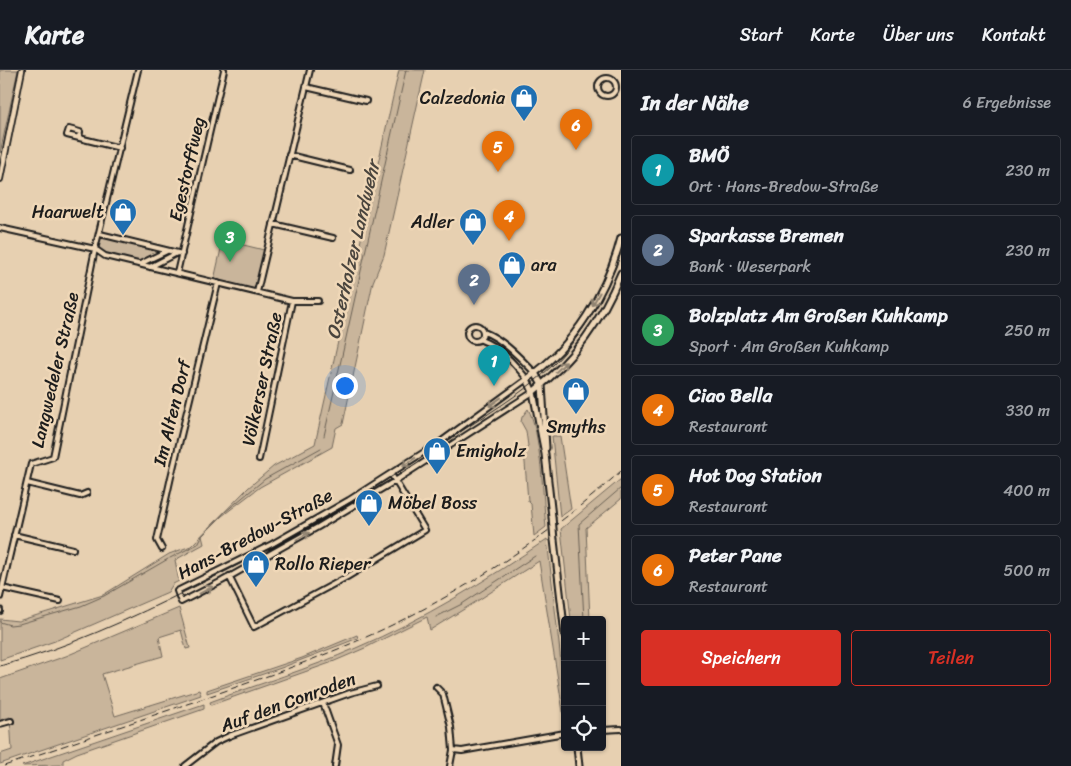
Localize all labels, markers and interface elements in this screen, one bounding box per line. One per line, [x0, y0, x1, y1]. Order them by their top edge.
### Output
text: Karte [25, 14, 84, 56]
text: Start [740, 19, 783, 51]
text: Karte [811, 19, 855, 51]
text: Über uns [883, 19, 954, 51]
text: Kontakt [982, 19, 1046, 51]
place label: Calzedonia [420, 82, 506, 114]
shop icon: Calzedonia [509, 83, 539, 122]
text: In der Nähe [641, 84, 749, 122]
text: 6 Ergebnisse [963, 88, 1051, 117]
pin: 6 [560, 109, 592, 150]
street label: Egestorffweg [159, 113, 215, 225]
pin: 5 [482, 131, 514, 172]
text: BMÖ [689, 139, 730, 172]
water label: Osterholzer Landwehr [316, 154, 390, 342]
text: 1 [655, 156, 661, 185]
text: 230 m [1005, 156, 1050, 185]
text: Ort · Hans-Bredow-Straße [689, 172, 879, 201]
place label: Haarwelt [32, 196, 104, 228]
shop icon: Haarwelt [108, 197, 138, 236]
pin: 4 [493, 200, 525, 241]
place label: Adler [410, 206, 456, 238]
shop icon: Adler [458, 207, 488, 246]
text: Sparkasse Bremen [689, 219, 844, 252]
pin: 3 [214, 221, 246, 262]
text: 2 [653, 236, 663, 265]
text: 230 m [1005, 236, 1050, 265]
place label: ara [531, 249, 557, 281]
shop icon: ara [497, 250, 527, 289]
text: Bank · Weserpark [689, 252, 811, 281]
pin: 2 [458, 264, 490, 305]
street label: Langwedeler Straße [22, 289, 89, 451]
one-way arrow [591, 291, 601, 306]
text: Bolzplatz Am Großen Kuhkamp [689, 299, 948, 332]
street label: Völkerser Straße [232, 309, 292, 449]
text: 3 [654, 316, 662, 345]
text: 250 m [1004, 316, 1050, 345]
text: Sport · Am Großen Kuhkamp [689, 332, 889, 361]
pin: 1 [478, 345, 510, 386]
street label: Im Alten Dorf [143, 354, 201, 470]
one-way arrow [555, 361, 567, 373]
your location [332, 373, 358, 399]
shop icon: Smyths [561, 376, 591, 415]
text: Ciao Bella [689, 379, 772, 412]
one-way arrow [489, 396, 502, 407]
text: 4 [653, 396, 663, 425]
text: 330 m [1006, 396, 1050, 425]
place label: Smyths [546, 411, 606, 443]
text: Restaurant [689, 412, 768, 441]
place label: Emigholz [456, 435, 527, 467]
shop icon: Emigholz [422, 436, 452, 475]
one-way arrow [403, 457, 417, 467]
text: Hot Dog Station [689, 459, 822, 492]
text: 5 [653, 476, 663, 505]
text: 400 m [1003, 476, 1050, 505]
street label: Hans-Bredow-Straße [171, 479, 339, 589]
place label: Möbel Boss [388, 487, 478, 519]
shop icon: Möbel Boss [354, 488, 384, 527]
text: Restaurant [689, 492, 768, 521]
one-way arrow [295, 530, 309, 540]
text: Peter Pane [689, 539, 782, 572]
place label: Rollo Rieper [275, 548, 372, 580]
shop icon: Rollo Rieper [241, 549, 271, 588]
text: 6 [653, 556, 663, 585]
text: 500 m [1004, 556, 1050, 585]
text: Restaurant [689, 572, 768, 601]
one-way arrow [198, 585, 213, 595]
map controls [561, 616, 606, 751]
button: + [561, 616, 606, 661]
button: Speichern [641, 630, 841, 686]
button: Teilen [851, 630, 1051, 686]
button: − [561, 661, 606, 706]
street label: Auf den Conroden [215, 663, 361, 742]
button: locate [561, 706, 606, 751]

